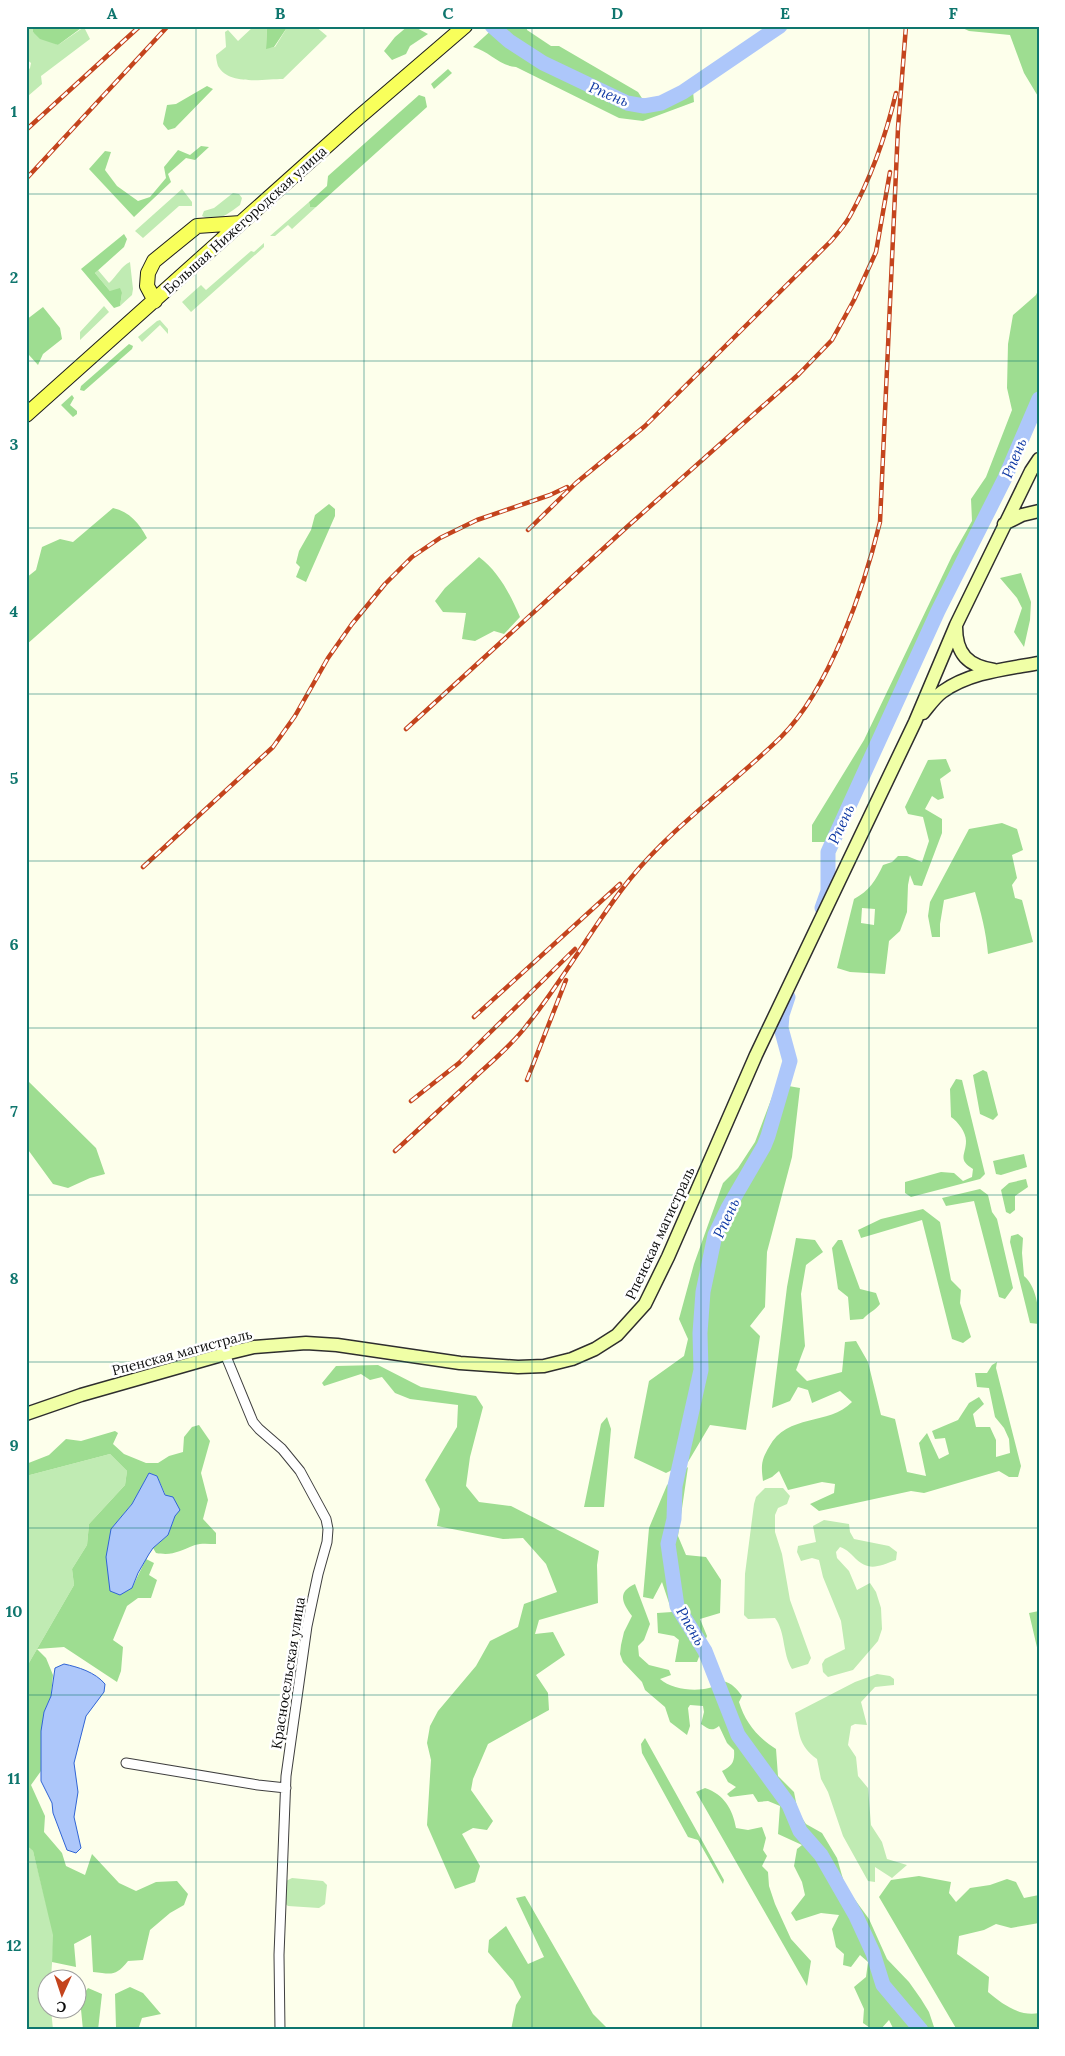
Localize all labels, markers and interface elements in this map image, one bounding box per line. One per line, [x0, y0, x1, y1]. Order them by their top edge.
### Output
text: A [107, 3, 118, 23]
text: B [275, 3, 286, 23]
text: C [442, 3, 454, 23]
text: D [611, 3, 623, 23]
text: E [780, 3, 790, 23]
text: F [948, 3, 958, 23]
water label: Рпень [586, 77, 632, 111]
text: 1 [11, 101, 17, 121]
street label: Большая Нижегородская улица [160, 142, 330, 298]
text: 2 [10, 267, 18, 287]
text: 3 [10, 434, 19, 454]
water label: Рпень [997, 435, 1031, 481]
text: 4 [10, 601, 19, 621]
text: 5 [10, 768, 19, 788]
water label: Рпень [824, 801, 858, 847]
text: 6 [9, 934, 19, 954]
text: 7 [10, 1101, 18, 1121]
street label: Рпенская магистраль [621, 1164, 699, 1302]
water label: Рпень [709, 1195, 743, 1241]
text: 8 [9, 1268, 19, 1288]
street label: Рпенская магистраль [110, 1325, 254, 1379]
text: 9 [9, 1435, 19, 1455]
street label: Красносельская улица [267, 1596, 309, 1750]
text: 10 [6, 1601, 22, 1621]
water label: Рпень [672, 1603, 710, 1649]
text: 11 [8, 1768, 21, 1788]
text: 12 [6, 1935, 22, 1955]
north arrow [38, 1968, 88, 2018]
text: С [56, 1998, 67, 2016]

